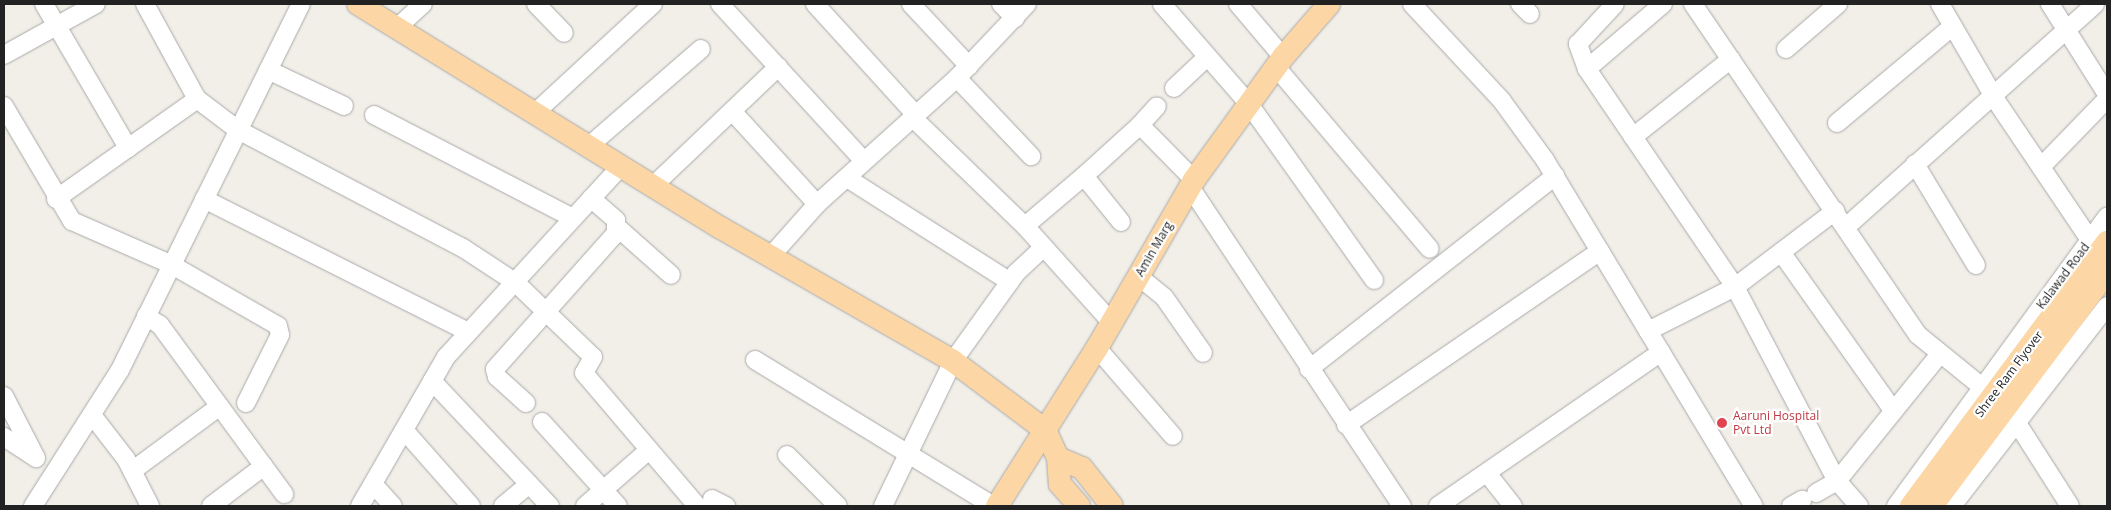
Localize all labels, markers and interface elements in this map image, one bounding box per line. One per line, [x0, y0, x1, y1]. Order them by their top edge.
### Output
street label: Amin Marg [1132, 219, 1176, 279]
street label: Kalawad Road [2034, 240, 2092, 312]
street label: Shree Ram Flyover [1972, 328, 2046, 420]
place label: Aaruni Hospital Pvt Ltd [1733, 409, 1819, 437]
marker: Aaruni Hospital Pvt Ltd [1715, 416, 1729, 430]

